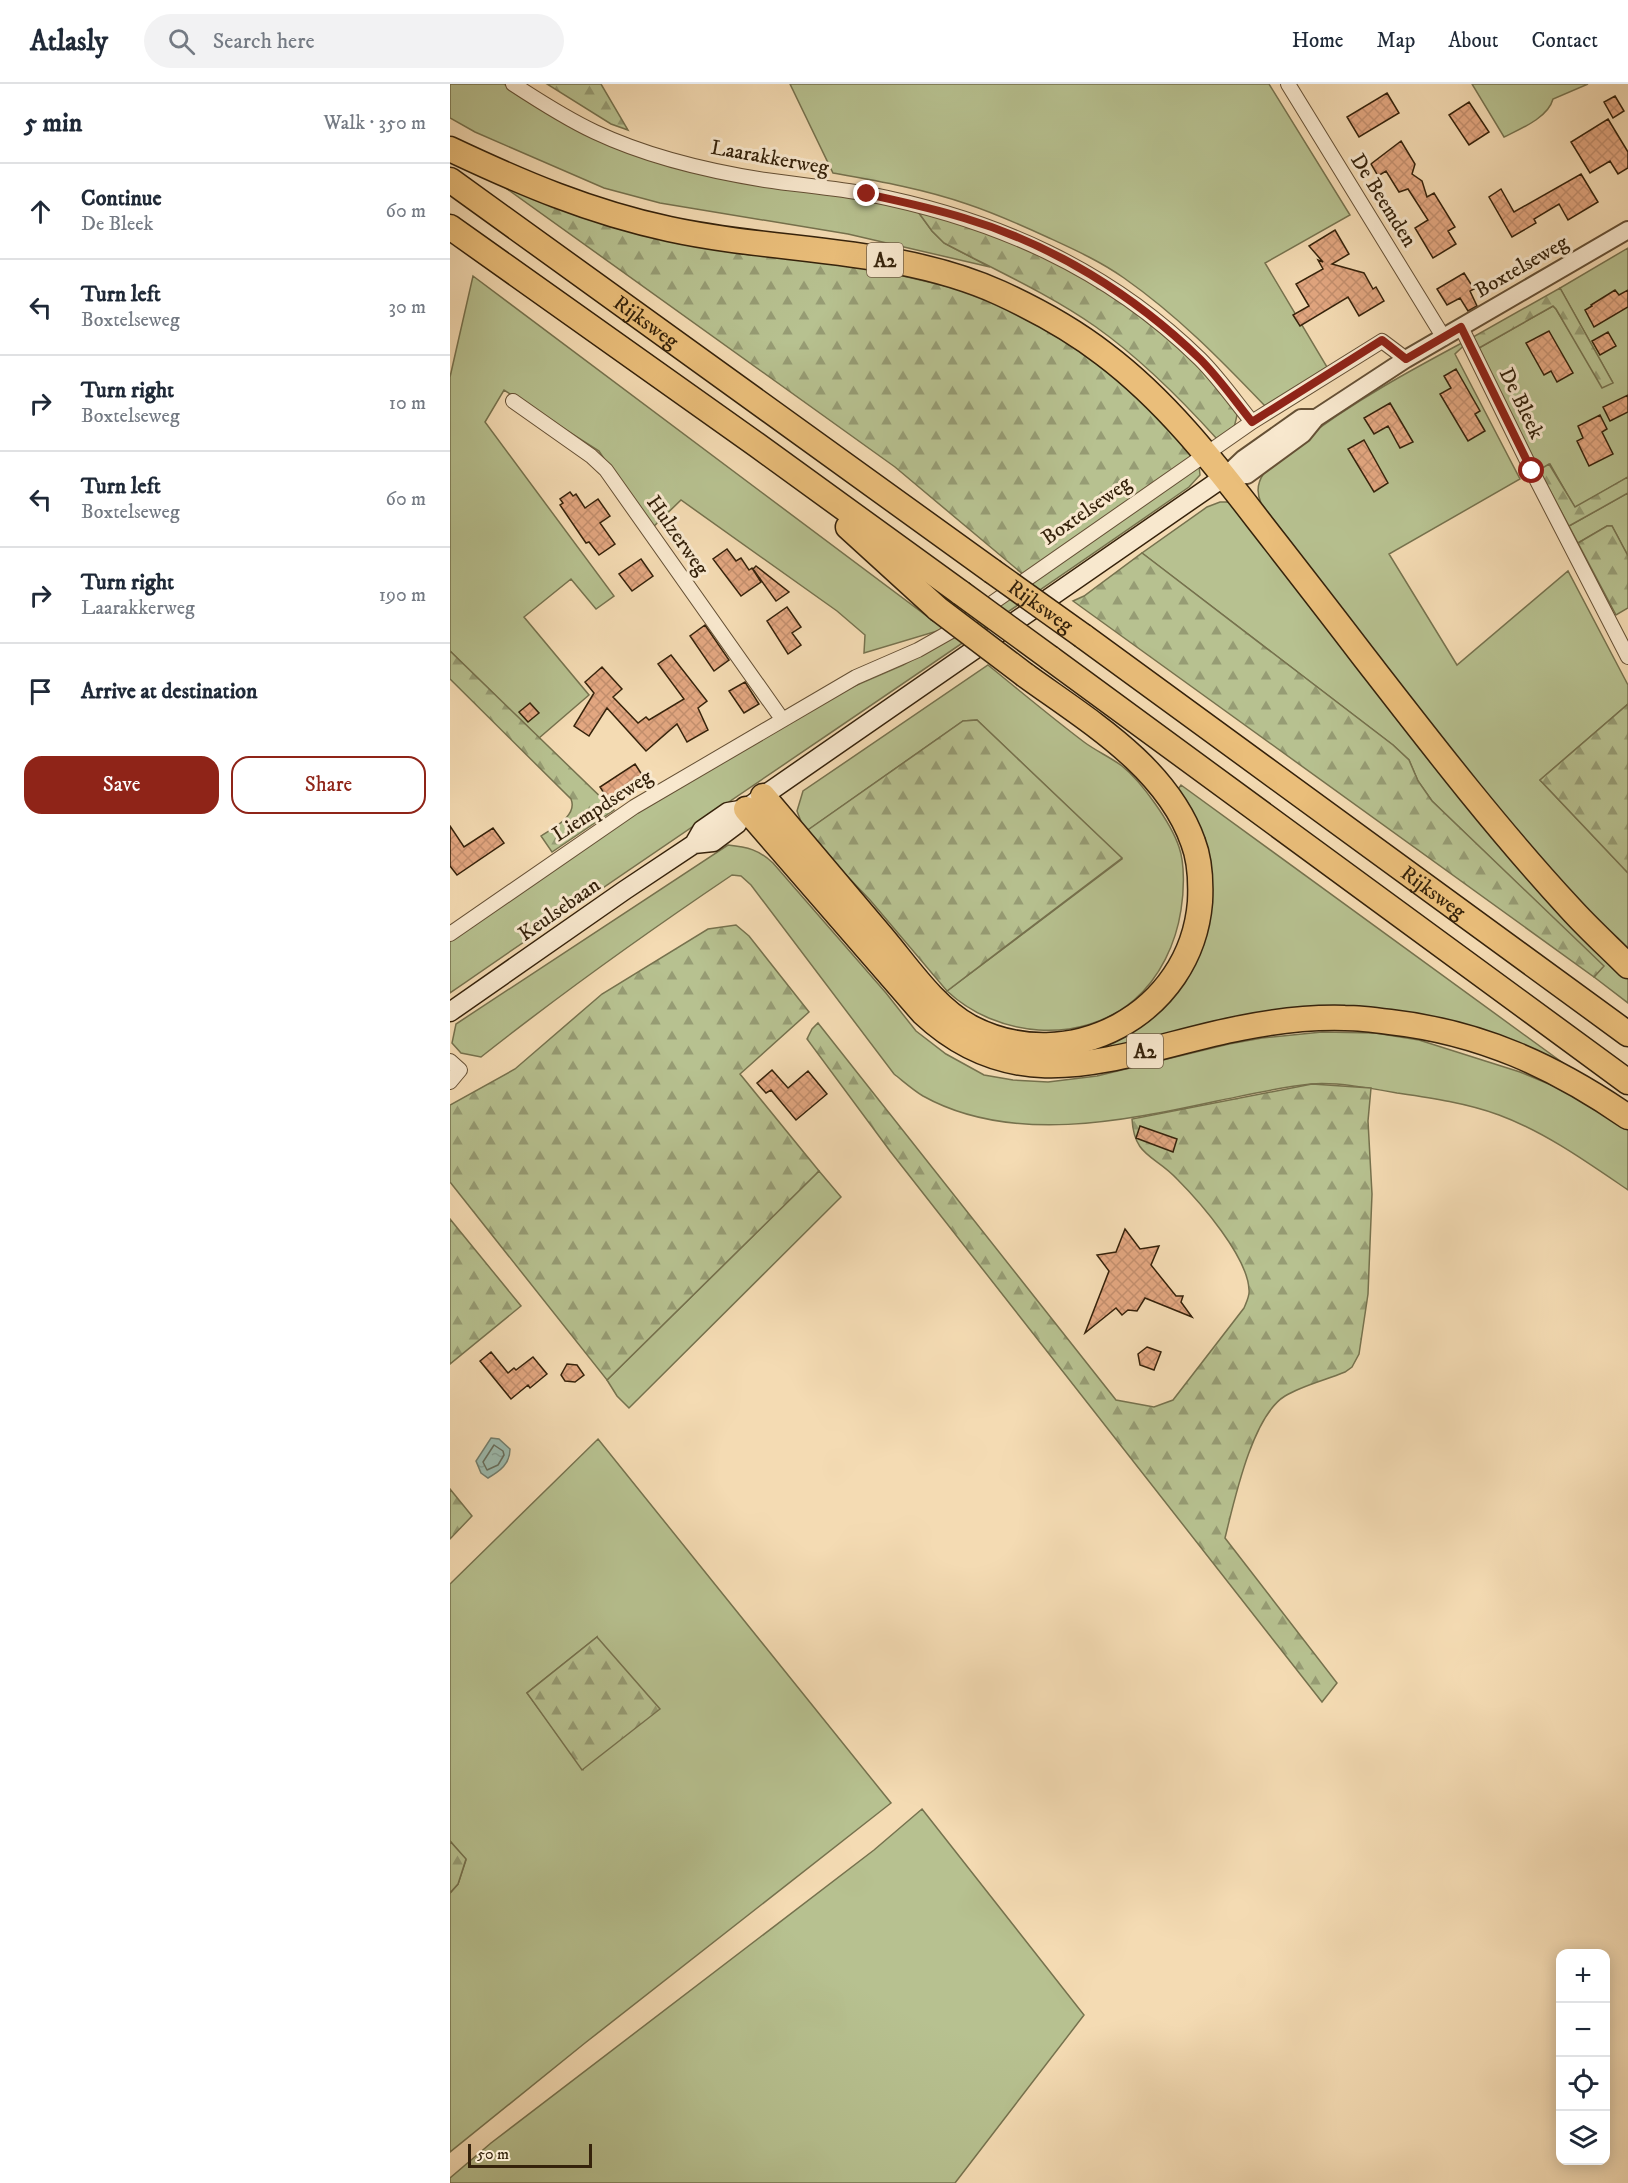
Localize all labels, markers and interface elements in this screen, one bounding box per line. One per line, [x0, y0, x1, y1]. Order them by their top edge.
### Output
search box [144, 14, 564, 68]
text: Atlasly [30, 24, 108, 59]
icon: search [165, 25, 198, 58]
text: Search here [213, 28, 315, 55]
text: Home [1292, 28, 1344, 54]
text: Map [1377, 28, 1415, 54]
text: About [1448, 28, 1499, 54]
text: Contact [1532, 28, 1598, 54]
text: 5 min [24, 107, 82, 140]
text: Walk · 350 m [324, 111, 426, 136]
street label: Laarakkerweg [709, 135, 832, 181]
street label: De Beemden [1344, 149, 1422, 252]
route end [853, 180, 879, 206]
text: Continue [81, 185, 162, 212]
icon: ahead [24, 195, 57, 228]
text: 60 m [386, 199, 426, 224]
text: De Bleek [81, 212, 153, 237]
street label: Boxtelseweg [1470, 229, 1574, 304]
road number: A2 [867, 243, 903, 277]
text: Turn left [81, 281, 161, 308]
street label: Rijksweg [608, 290, 684, 355]
icon: left [24, 291, 57, 324]
text: 30 m [388, 295, 426, 320]
text: Boxtelseweg [81, 308, 180, 333]
street label: De Bleek [1493, 364, 1550, 444]
text: Turn right [81, 377, 174, 404]
icon: right [24, 387, 57, 420]
text: 10 m [389, 391, 426, 416]
text: Boxtelseweg [81, 404, 180, 429]
route start [1518, 457, 1544, 483]
street label: Boxtelseweg [1037, 470, 1137, 551]
text: Turn left [81, 473, 161, 500]
icon: left [24, 483, 57, 516]
text: 60 m [386, 487, 426, 512]
street label: Hulzerweg [640, 490, 715, 581]
text: Boxtelseweg [81, 500, 180, 525]
text: Turn right [81, 569, 174, 596]
street label: Rijksweg [1002, 575, 1079, 639]
icon: right [24, 579, 57, 612]
text: 190 m [379, 583, 426, 608]
text: Laarakkerweg [81, 596, 195, 621]
icon: arrive [24, 675, 57, 708]
text: Arrive at destination [81, 678, 258, 705]
button: Save [24, 756, 219, 814]
button: Share [231, 756, 426, 814]
street label: Liempdseweg [548, 763, 658, 848]
street label: Rijksweg [1395, 860, 1471, 926]
street label: Keulsebaan [514, 872, 606, 947]
road number: A2 [1127, 1034, 1163, 1068]
map controls [1556, 1949, 1610, 2165]
button: + [1556, 1949, 1610, 2003]
button: − [1556, 2003, 1610, 2057]
button: locate [1556, 2057, 1610, 2111]
button: layers [1556, 2111, 1610, 2165]
scale bar [468, 2141, 592, 2168]
text: 50 m [477, 2144, 509, 2164]

